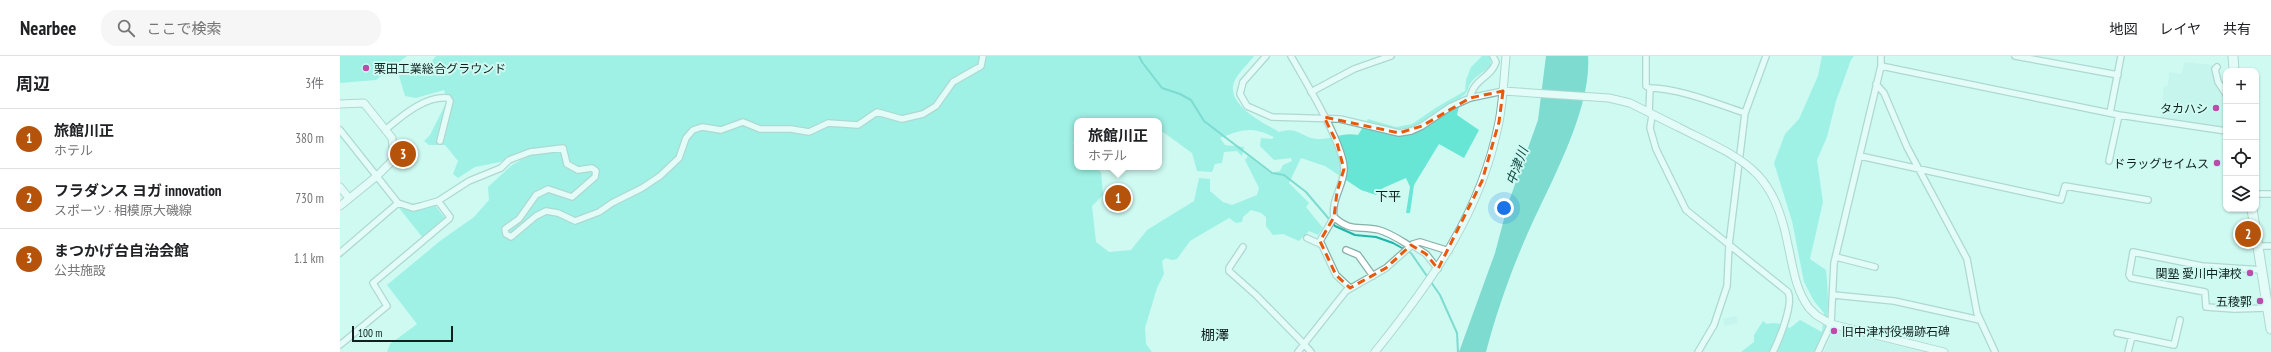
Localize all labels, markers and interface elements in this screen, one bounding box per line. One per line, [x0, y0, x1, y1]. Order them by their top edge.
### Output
search box [101, 10, 381, 46]
text: Nearbee [20, 16, 77, 40]
icon: search [115, 17, 137, 39]
text: ここで検索 [147, 19, 222, 38]
text: 地図 [2109, 20, 2137, 38]
text: レイヤ [2159, 20, 2201, 38]
text: 共有 [2223, 20, 2251, 38]
place label: 栗田工業総合グラウンド [374, 61, 506, 76]
marker: 栗田工業総合グラウンド [361, 63, 371, 73]
map controls [2223, 68, 2259, 212]
button: + [2223, 68, 2259, 104]
text: 周辺 [16, 73, 50, 95]
text: 3件 [305, 75, 324, 92]
place label: タカハシ [2160, 101, 2208, 116]
marker: タカハシ [2211, 103, 2221, 113]
button: − [2223, 104, 2259, 140]
popup [1074, 118, 1162, 170]
text: 旅館川正 [54, 121, 114, 140]
text: 旅館川正 [1088, 126, 1148, 145]
text: 1 [26, 130, 32, 147]
text: 380 m [295, 130, 324, 147]
pin: 3 [390, 139, 416, 169]
button: locate [2223, 140, 2259, 176]
text: ホテル [54, 142, 93, 159]
water label: 中津川 [1502, 143, 1533, 187]
text: ホテル [1088, 147, 1127, 164]
place label: ドラッグセイムス [2113, 156, 2209, 171]
marker: ドラッグセイムス [2212, 158, 2222, 168]
button: layers [2223, 176, 2259, 212]
text: フラダンス ヨガ innovation [54, 181, 222, 200]
pin: 1 [1105, 183, 1131, 213]
district label: 下平 [1375, 188, 1401, 205]
text: 2 [26, 190, 32, 207]
text: 730 m [295, 190, 324, 207]
your location [1494, 198, 1514, 218]
text: スポーツ · 相模原大磯線 [54, 202, 192, 219]
pin: 2 [2235, 219, 2261, 249]
text: まつかげ台自治会館 [54, 241, 189, 260]
text: 3 [26, 250, 32, 267]
text: 1.1 km [294, 250, 324, 267]
text: 公共施設 [54, 262, 106, 279]
place label: 関塾 愛川中津校 [2155, 266, 2242, 281]
marker: 関塾 愛川中津校 [2245, 268, 2255, 278]
place label: 五稜郭 [2216, 294, 2252, 309]
marker: 五稜郭 [2255, 296, 2265, 306]
scale bar [352, 324, 453, 343]
place label: 旧中津村役場跡石碑 [1842, 324, 1950, 339]
text: 100 m [358, 326, 382, 340]
district label: 棚澤 [1201, 326, 1229, 344]
marker: 旧中津村役場跡石碑 [1829, 326, 1839, 336]

